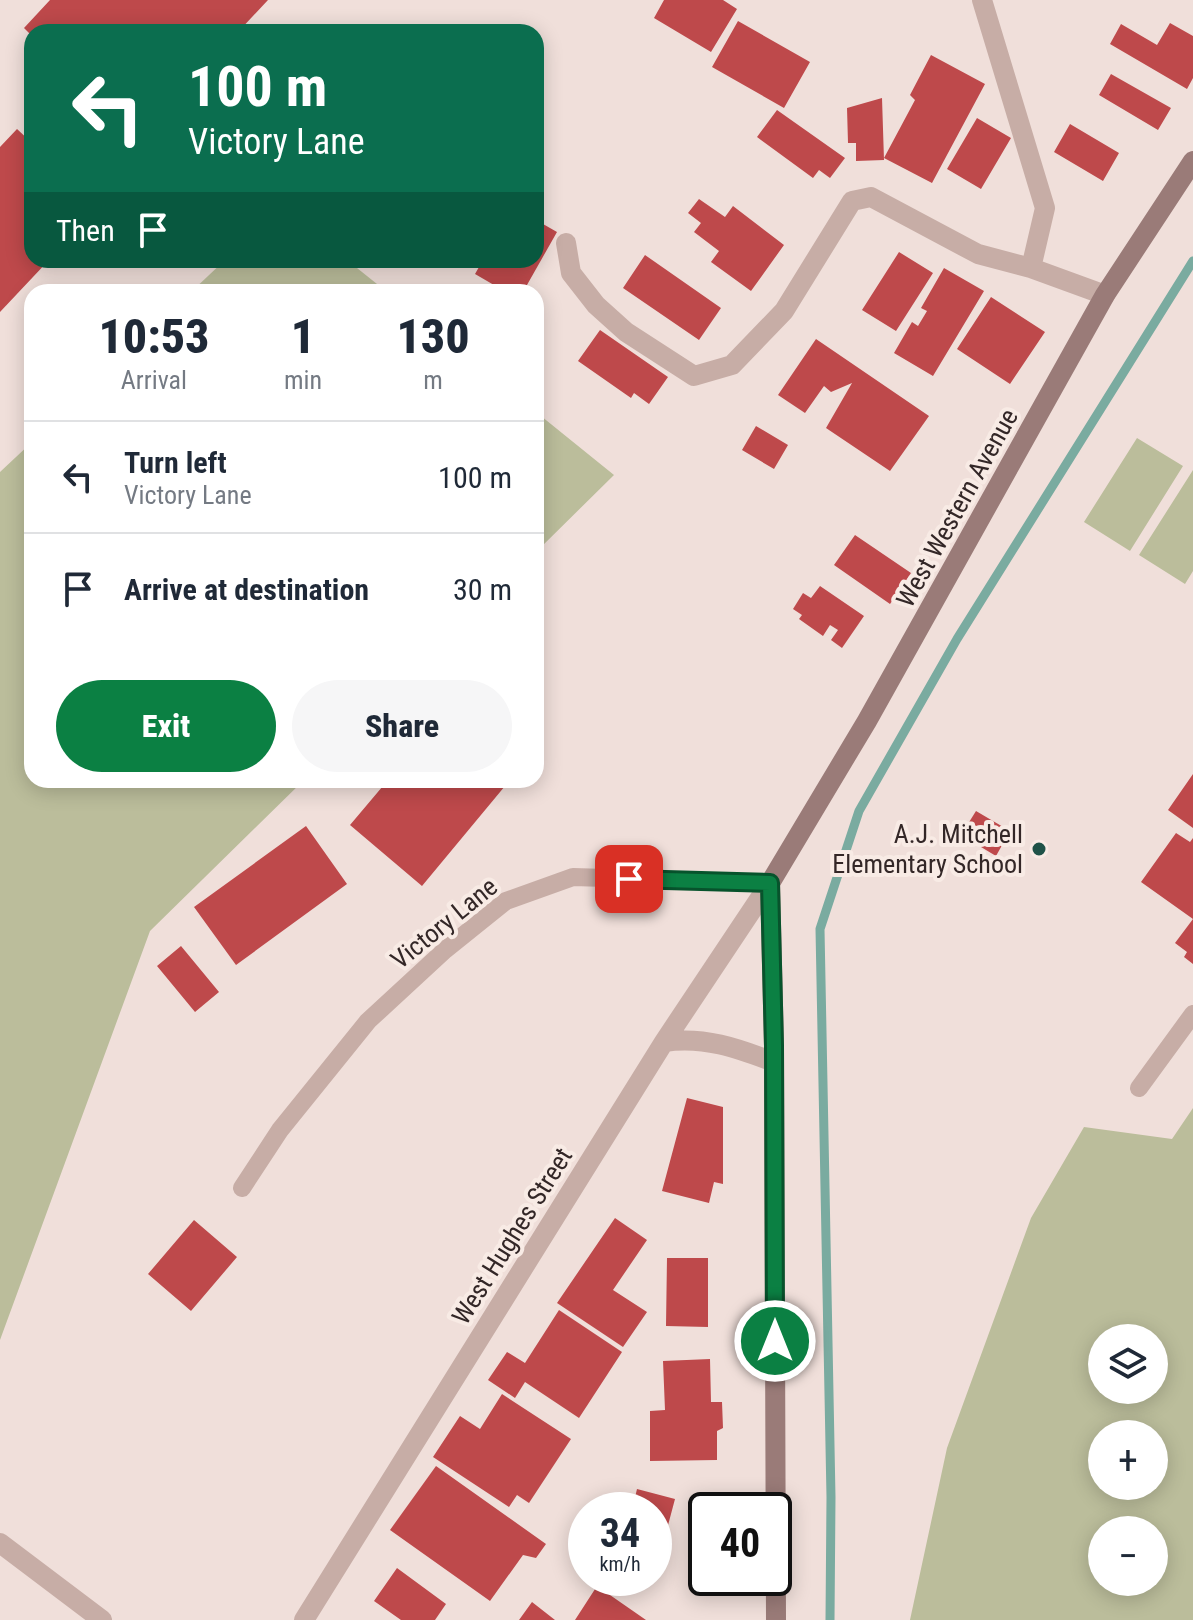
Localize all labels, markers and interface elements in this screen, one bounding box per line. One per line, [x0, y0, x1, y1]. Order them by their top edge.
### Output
text: 100 m [188, 54, 327, 120]
icon: left [56, 56, 160, 160]
text: Victory Lane [188, 121, 365, 163]
icon: arrive [131, 208, 175, 252]
text: Then [56, 213, 115, 248]
text: 10:53 [98, 308, 210, 365]
text: 1 [291, 308, 315, 365]
text: 130 [396, 308, 470, 365]
text: Arrival [121, 365, 187, 395]
text: min [284, 365, 322, 395]
text: m [423, 365, 443, 395]
street label: West Western Avenue [890, 404, 1024, 612]
text: Turn left [124, 445, 227, 480]
icon: left [56, 455, 100, 499]
text: 100 m [438, 460, 512, 495]
text: Victory Lane [124, 480, 252, 510]
icon: arrive [56, 567, 100, 611]
text: Arrive at destination [124, 572, 369, 607]
text: 30 m [453, 572, 512, 607]
button: Exit [56, 680, 276, 772]
button: Share [292, 680, 512, 772]
place label: A.J. Mitchell Elementary School [832, 819, 1023, 879]
marker: A.J. Mitchell Elementary School [1030, 840, 1048, 858]
pin [595, 845, 663, 913]
icon: arrive [607, 857, 651, 901]
street label: Victory Lane [385, 871, 503, 975]
street label: West Hughes Street [446, 1142, 578, 1330]
position arrow [733, 1299, 817, 1383]
map controls [1088, 1324, 1168, 1596]
button: layers [1088, 1324, 1168, 1404]
button: + [1088, 1420, 1168, 1500]
speed limit sign: 40 [688, 1492, 792, 1596]
text: 34 [600, 1510, 640, 1557]
button: − [1088, 1516, 1168, 1596]
text: km/h [599, 1552, 641, 1576]

